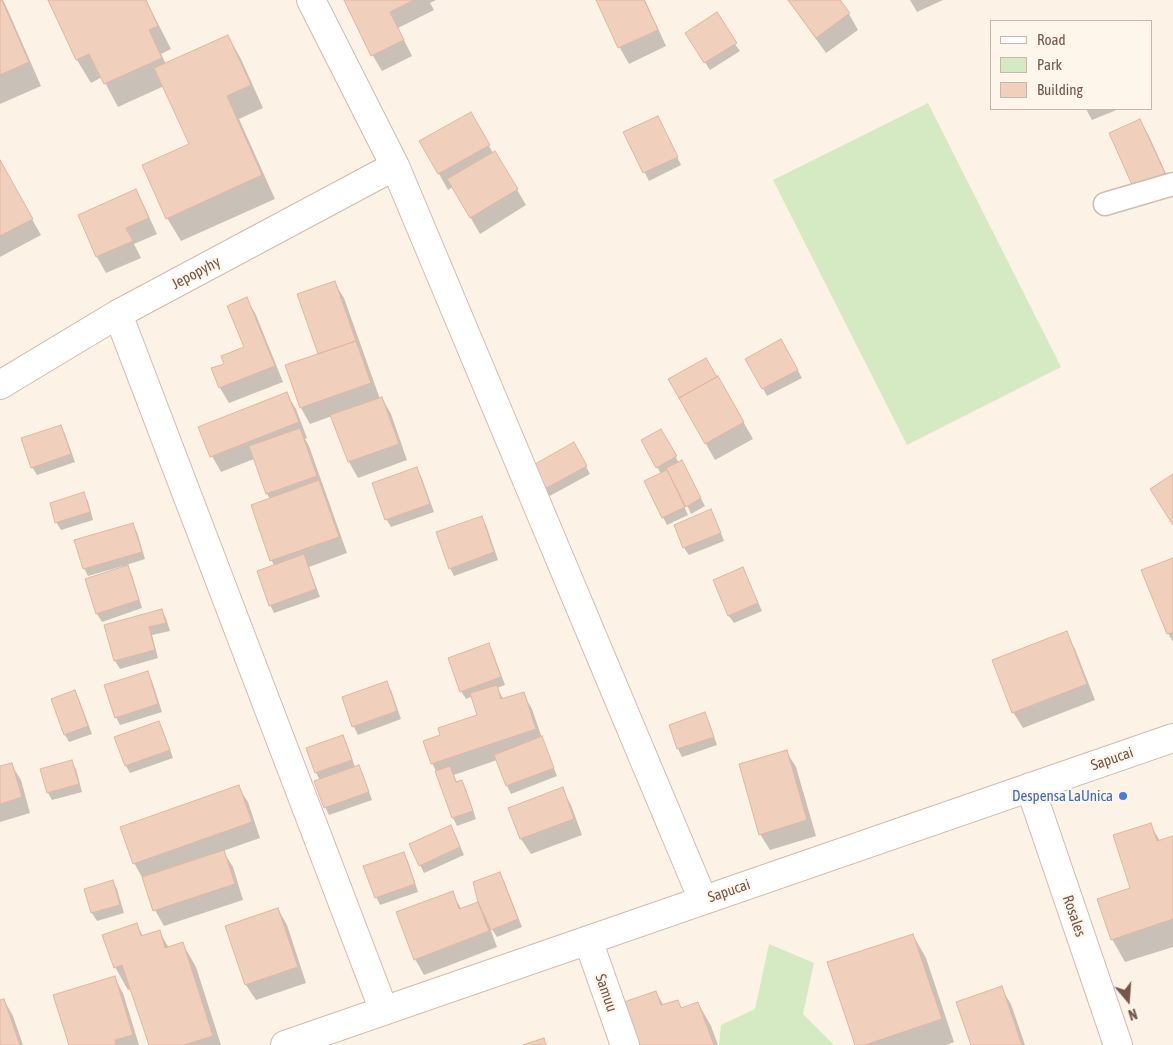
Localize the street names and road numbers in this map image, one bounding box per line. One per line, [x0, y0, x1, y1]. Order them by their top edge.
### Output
street label: Jepopyhy [169, 253, 223, 293]
street label: Sapucai [1088, 743, 1136, 775]
street label: Sapucai [705, 875, 753, 907]
street label: Rosales [1059, 893, 1089, 939]
street label: Samuu [591, 972, 621, 1014]

